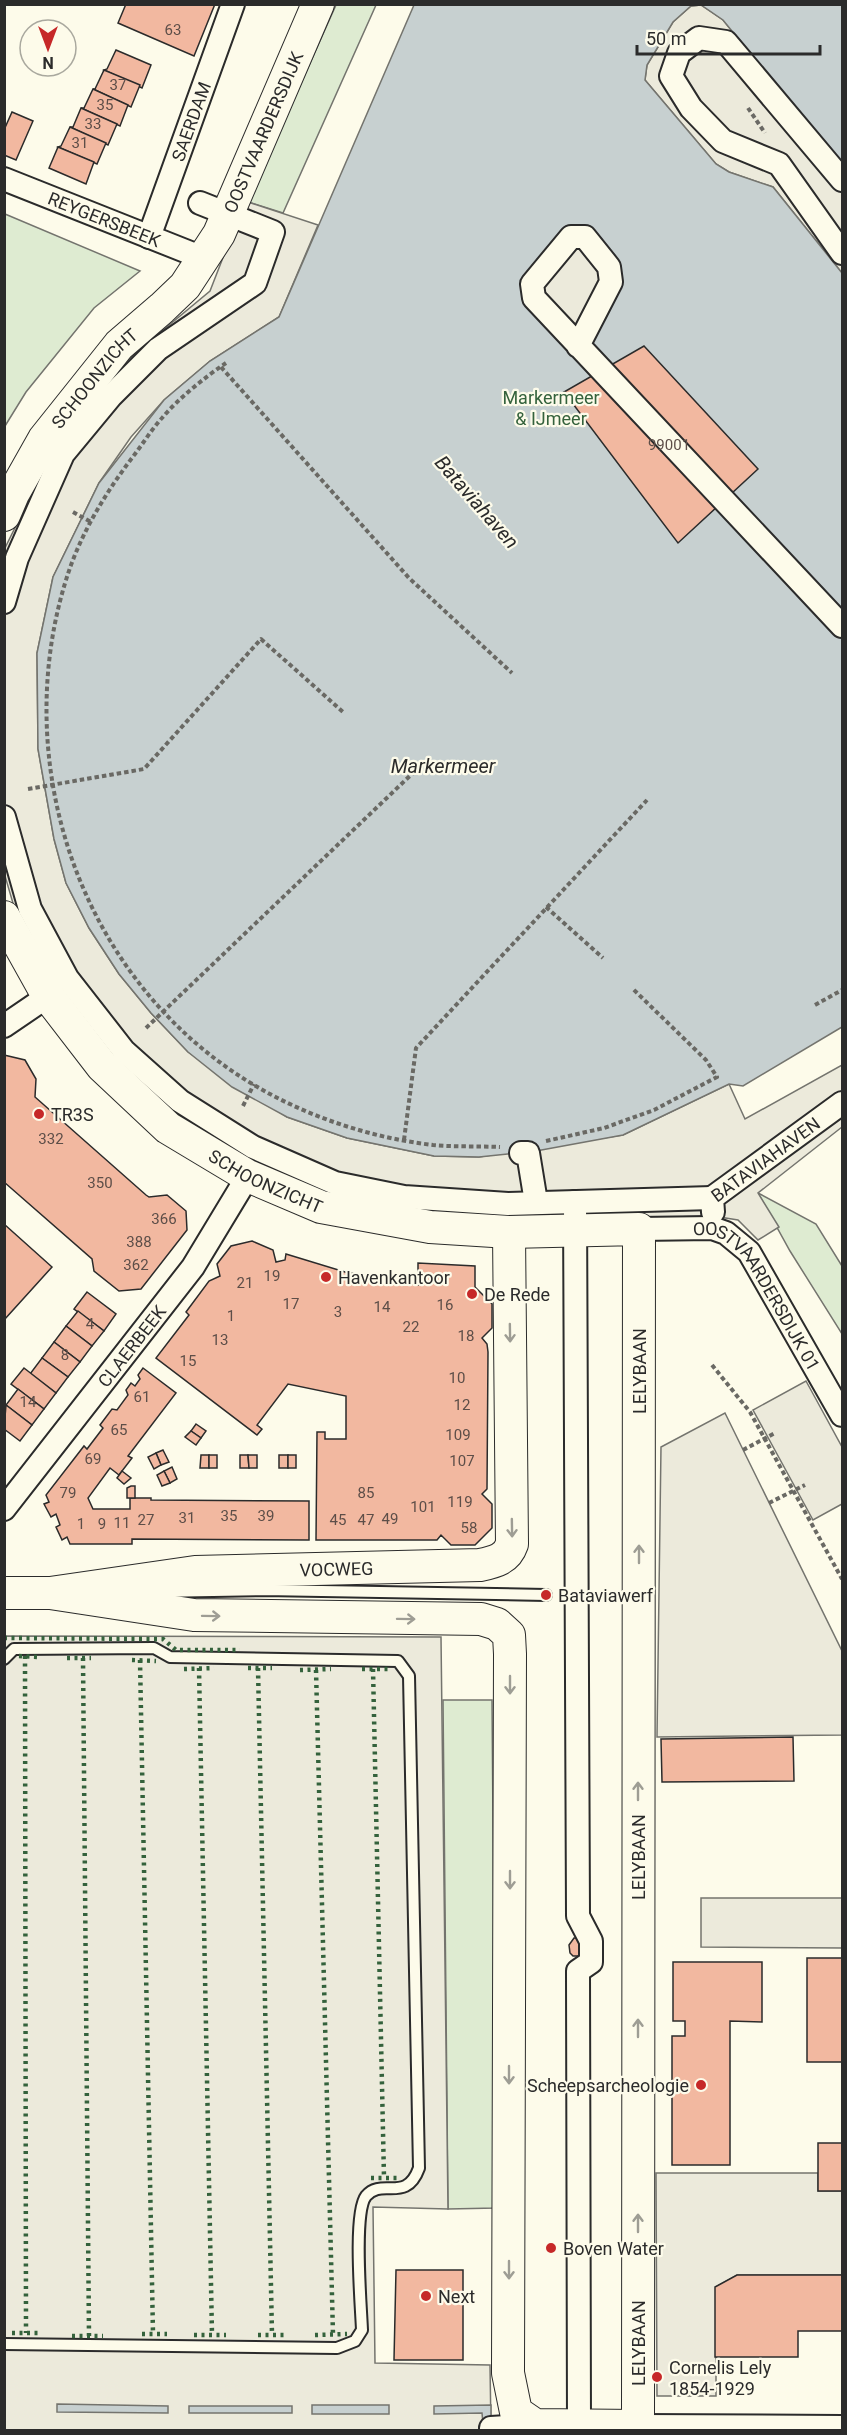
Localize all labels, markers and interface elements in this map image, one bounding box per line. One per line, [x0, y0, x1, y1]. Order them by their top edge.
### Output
north arrow [18, 18, 78, 78]
scale bar [637, 18, 820, 56]
house number: 63 [165, 21, 181, 39]
text: 50 m [646, 28, 686, 49]
street label: OOSTVAARDERSDIJK [219, 47, 307, 216]
text: N [42, 53, 54, 72]
house number: 37 [110, 76, 126, 94]
street label: SAERDAM [167, 79, 215, 164]
house number: 35 [97, 96, 113, 114]
house number: 33 [85, 115, 101, 133]
house number: 31 [72, 134, 88, 152]
street label: REYGERSBEEK [45, 187, 164, 251]
street label: SCHOONZICHT [47, 323, 142, 432]
park label: Markermeer & IJmeer [502, 387, 600, 429]
house number: 99001 [648, 436, 690, 454]
water label: Bataviahaven [430, 451, 524, 553]
water label: Markermeer [391, 754, 497, 778]
place label: TR3S [51, 1104, 94, 1125]
marker: TR3S [32, 1107, 46, 1121]
street label: BATAVIAHAVEN [707, 1112, 824, 1206]
house number: 332 [38, 1130, 64, 1148]
street label: SCHOONZICHT [205, 1145, 326, 1217]
house number: 350 [87, 1174, 113, 1192]
house number: 366 [151, 1210, 177, 1228]
street label: OOSTVAARDERSDIJK 01 [693, 1217, 825, 1374]
house number: 388 [126, 1233, 152, 1251]
house number: 362 [123, 1256, 149, 1274]
house number: 19 [264, 1267, 280, 1285]
place label: Havenkantoor [338, 1267, 450, 1288]
marker: Havenkantoor [319, 1270, 333, 1284]
house number: 21 [237, 1274, 253, 1292]
place label: De Rede [484, 1284, 550, 1305]
marker: De Rede [465, 1287, 479, 1301]
house number: 17 [283, 1295, 299, 1313]
house number: 16 [437, 1296, 453, 1314]
house number: 14 [374, 1298, 391, 1316]
street label: CLAERBEEK [93, 1300, 170, 1391]
house number: 3 [334, 1303, 342, 1321]
house number: 1 [227, 1307, 235, 1325]
house number: 4 [86, 1315, 95, 1333]
house number: 22 [403, 1318, 419, 1336]
one-way arrow [504, 1322, 516, 1342]
house number: 18 [458, 1327, 474, 1345]
street label: LELYBAAN [629, 1328, 650, 1414]
house number: 13 [212, 1331, 228, 1349]
house number: 8 [61, 1346, 69, 1364]
house number: 15 [180, 1352, 196, 1370]
house number: 10 [449, 1369, 465, 1387]
house number: 61 [134, 1388, 150, 1406]
house number: 14 [20, 1393, 37, 1411]
house number: 12 [454, 1396, 470, 1414]
house number: 65 [111, 1421, 127, 1439]
house number: 109 [445, 1426, 471, 1444]
house number: 69 [85, 1450, 101, 1468]
house number: 107 [449, 1452, 475, 1470]
house number: 79 [60, 1484, 76, 1502]
house number: 85 [358, 1484, 374, 1502]
house number: 119 [447, 1493, 473, 1511]
house number: 101 [410, 1498, 436, 1516]
house number: 35 [221, 1507, 237, 1525]
house number: 39 [258, 1507, 274, 1525]
house number: 31 [179, 1509, 195, 1527]
house number: 49 [382, 1510, 398, 1528]
house number: 27 [138, 1511, 154, 1529]
house number: 45 [330, 1511, 346, 1529]
house number: 47 [358, 1511, 374, 1529]
house number: 11 [114, 1514, 130, 1532]
house number: 1 [77, 1515, 85, 1533]
house number: 9 [98, 1515, 106, 1533]
one-way arrow [506, 1517, 518, 1537]
house number: 58 [461, 1519, 477, 1537]
one-way arrow [633, 1545, 645, 1565]
street label: VOCWEG [299, 1557, 374, 1580]
place label: Bataviawerf [558, 1585, 654, 1606]
marker: Bataviawerf [539, 1588, 553, 1602]
one-way arrow [201, 1610, 221, 1621]
one-way arrow [396, 1613, 416, 1625]
one-way arrow [504, 1674, 516, 1694]
one-way arrow [632, 1782, 644, 1802]
street label: LELYBAAN [628, 1814, 649, 1900]
one-way arrow [504, 1869, 516, 1889]
one-way arrow [632, 2019, 644, 2039]
one-way arrow [503, 2064, 515, 2084]
place label: Scheepsarcheologie [527, 2075, 689, 2096]
marker: Scheepsarcheologie [694, 2078, 708, 2092]
one-way arrow [632, 2214, 644, 2234]
place label: Boven Water [563, 2238, 664, 2259]
marker: Boven Water [544, 2241, 558, 2255]
one-way arrow [503, 2259, 515, 2279]
place label: Next [438, 2286, 475, 2307]
marker: Next [419, 2289, 433, 2303]
street label: LELYBAAN [628, 2300, 649, 2386]
place label: Cornelis Lely 1854-1929 [669, 2357, 772, 2399]
marker: Cornelis Lely 1854-1929 [650, 2370, 664, 2384]

